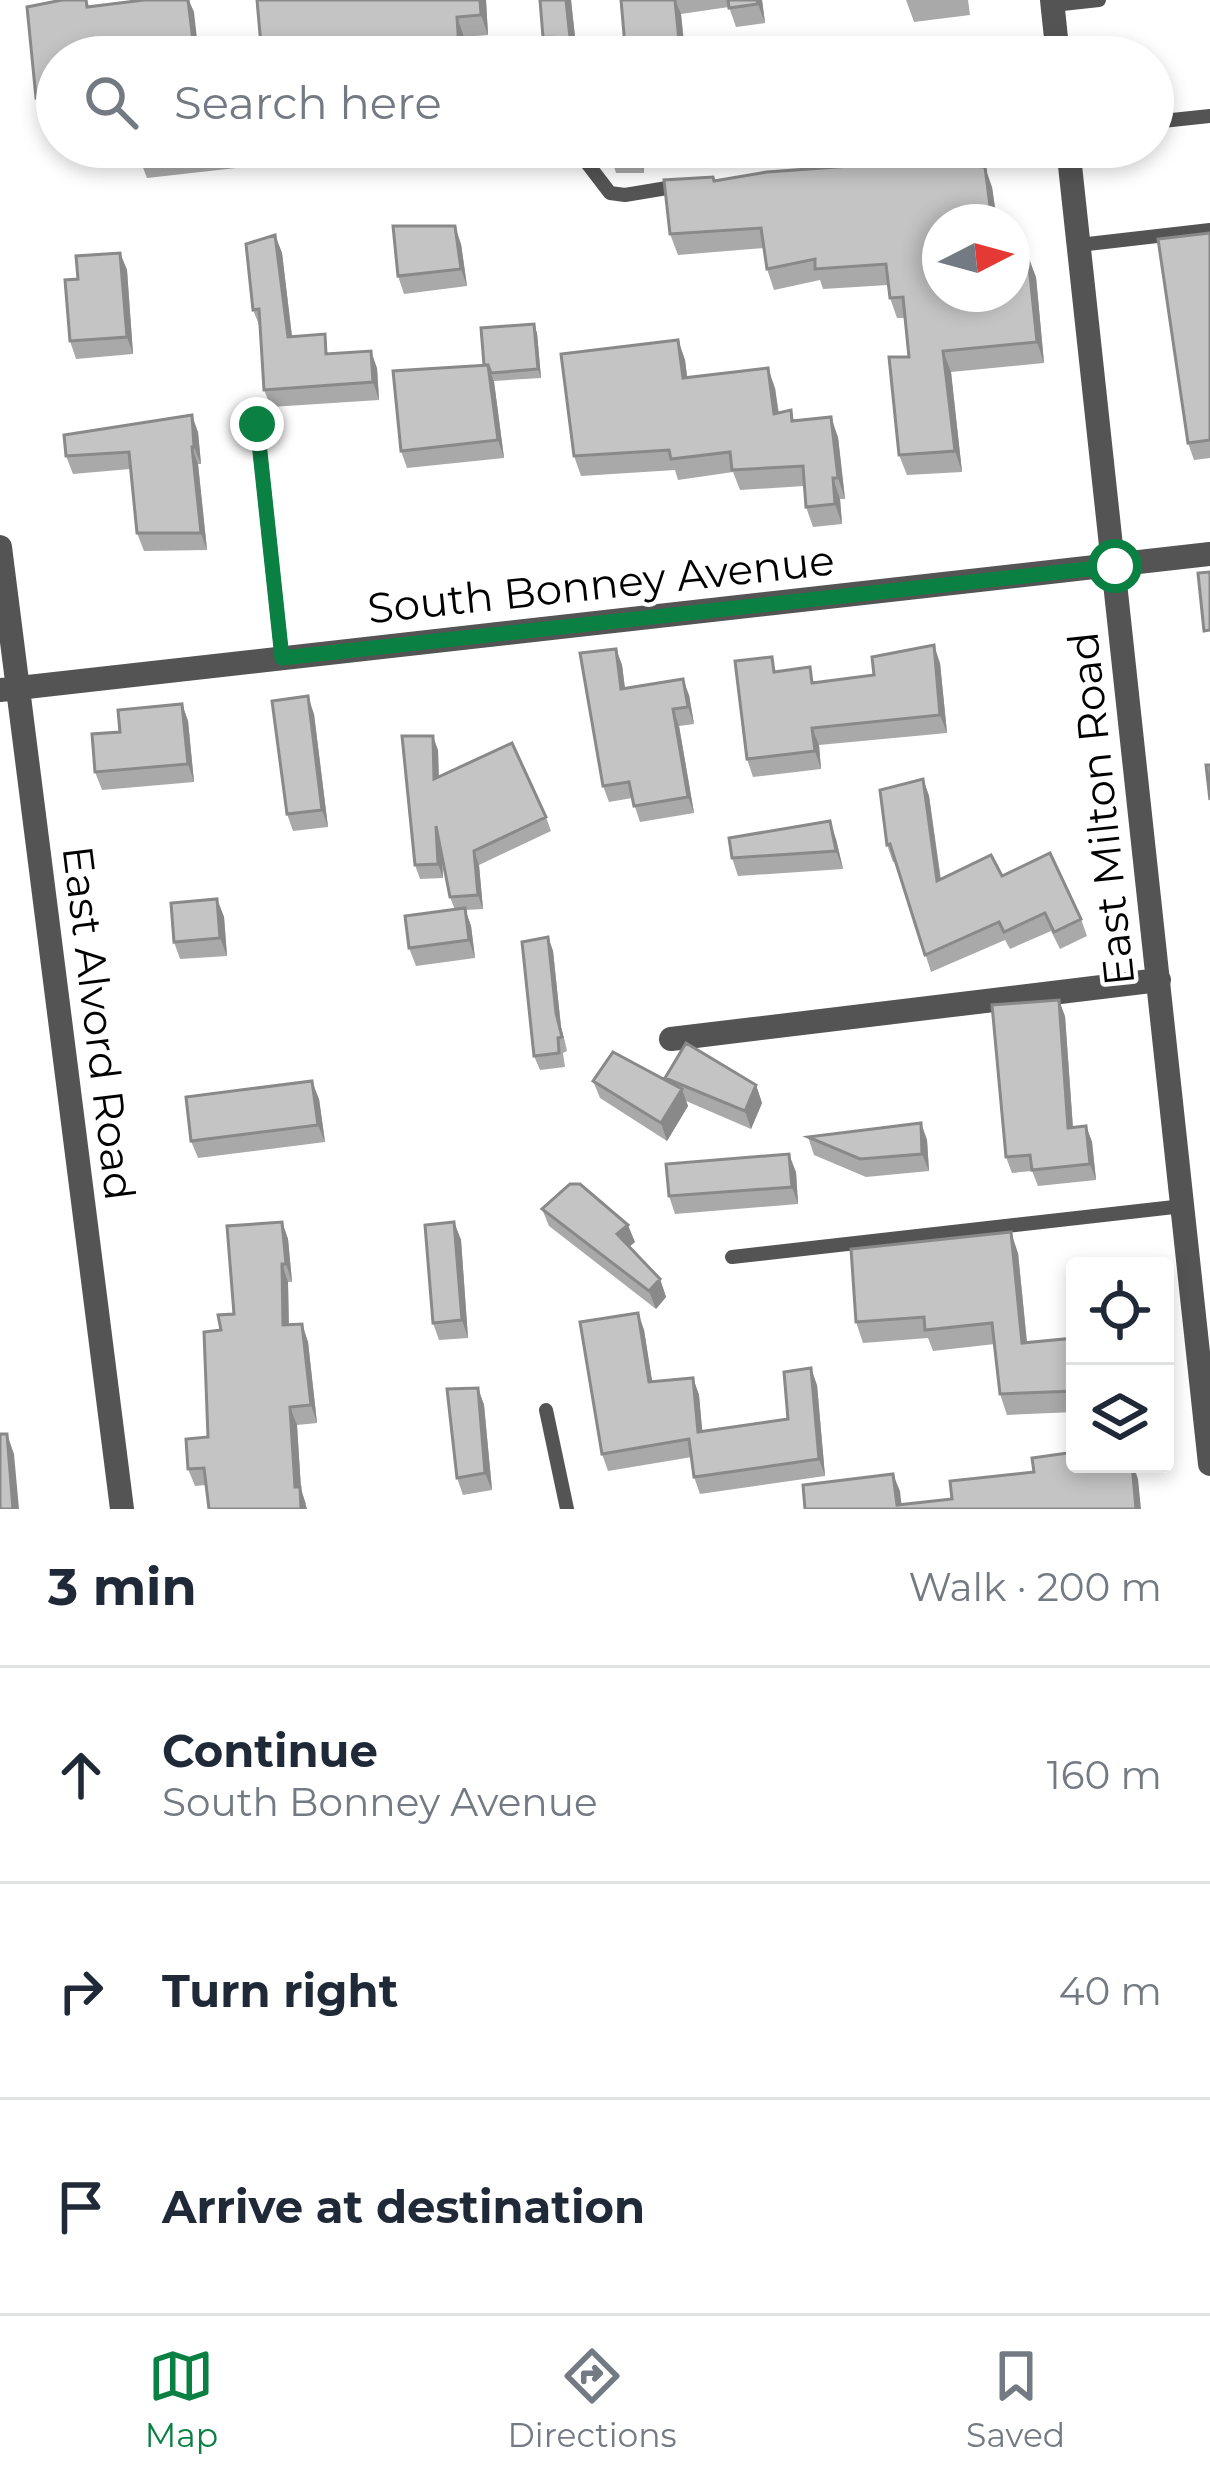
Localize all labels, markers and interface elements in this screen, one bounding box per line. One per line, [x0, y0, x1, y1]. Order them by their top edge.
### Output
search box [36, 36, 1174, 168]
icon: search [78, 69, 144, 135]
text: Search here [174, 75, 442, 130]
north arrow [922, 204, 1030, 312]
route end [230, 397, 284, 451]
street label: South Bonney Avenue [365, 534, 837, 634]
route start [1088, 539, 1142, 593]
street label: East Milton Road [1057, 630, 1145, 988]
street label: East Alvord Road [51, 843, 147, 1203]
map controls [1066, 1257, 1174, 1473]
button: locate [1066, 1257, 1174, 1365]
button: layers [1066, 1365, 1174, 1473]
text: 3 min [48, 1556, 197, 1618]
text: Walk · 200 m [908, 1563, 1162, 1611]
text: Continue [162, 1723, 378, 1778]
icon: ahead [48, 1742, 114, 1808]
text: 160 m [1047, 1751, 1162, 1799]
text: South Bonney Avenue [162, 1778, 598, 1826]
icon: right [48, 1958, 114, 2024]
text: Turn right [162, 1963, 398, 2018]
text: 40 m [1059, 1967, 1162, 2015]
icon: arrive [48, 2174, 114, 2240]
text: Arrive at destination [162, 2179, 645, 2234]
tab: Map [145, 2343, 218, 2455]
tab: Directions [508, 2343, 677, 2455]
tab: Saved [966, 2343, 1065, 2455]

